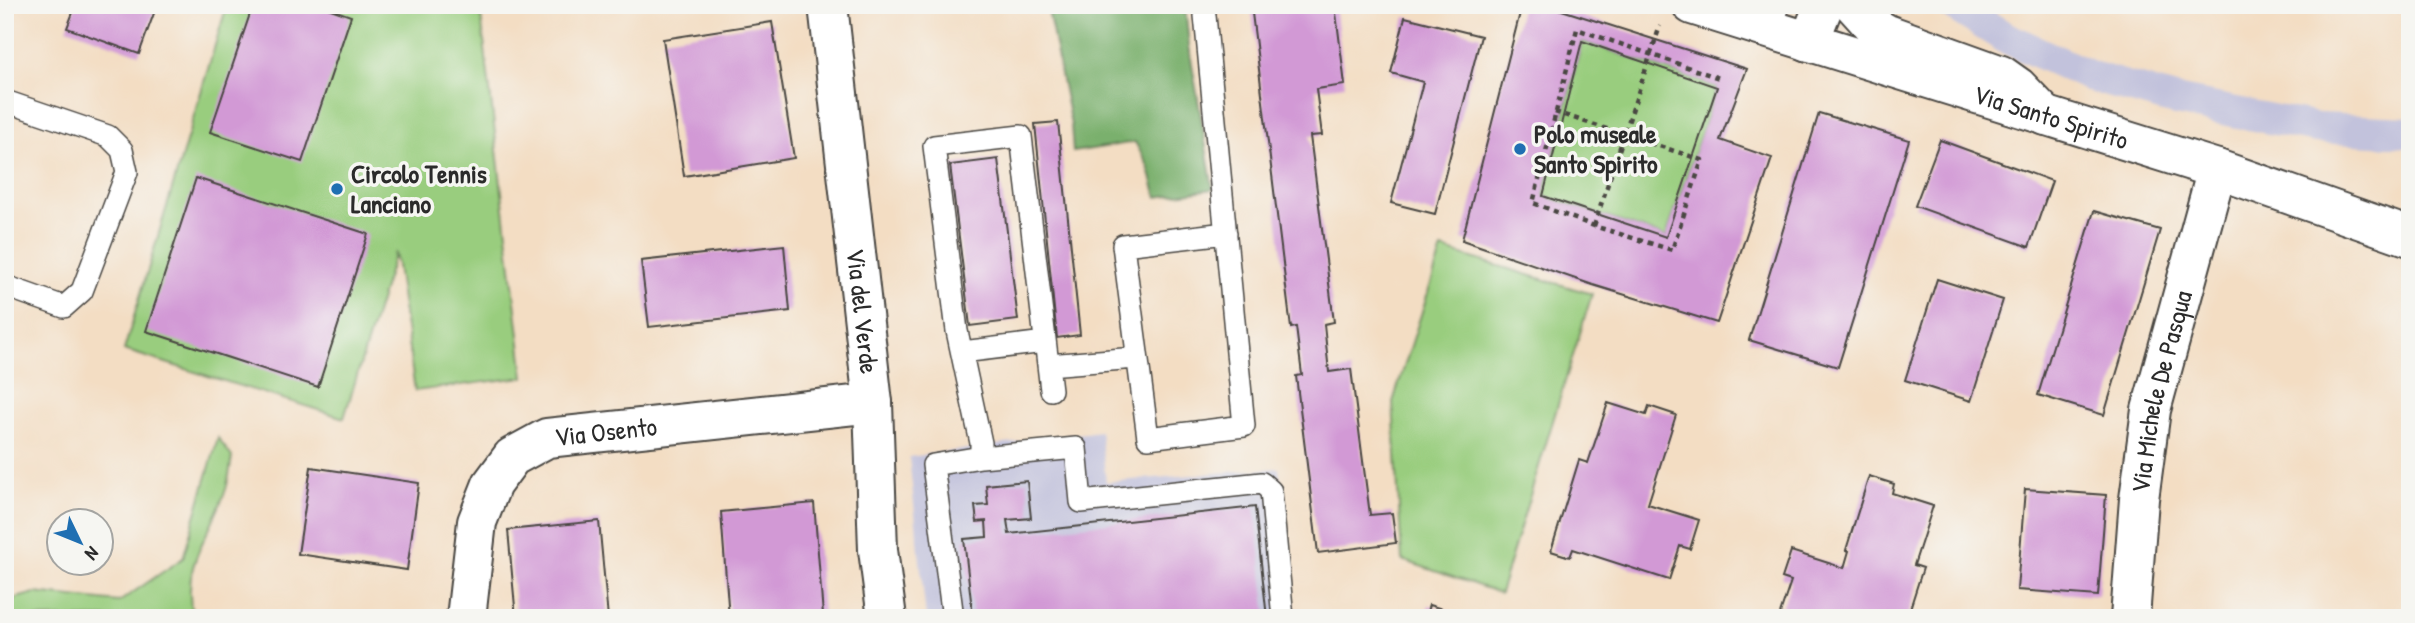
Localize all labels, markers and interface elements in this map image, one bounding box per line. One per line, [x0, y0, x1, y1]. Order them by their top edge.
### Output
street label: Via Santo Spirito [1969, 76, 2133, 157]
place label: Polo museale Santo Spirito [1534, 116, 1658, 182]
marker: Polo museale Santo Spirito [1512, 141, 1528, 157]
place label: Circolo Tennis Lanciano [351, 156, 487, 221]
marker: Circolo Tennis Lanciano [329, 181, 345, 197]
street label: Via del Verde [839, 247, 888, 375]
street label: Via Michele De Pasqua [2122, 286, 2200, 495]
street label: Via Osento [553, 408, 659, 454]
north arrow [46, 508, 116, 578]
text: N [79, 541, 105, 566]

